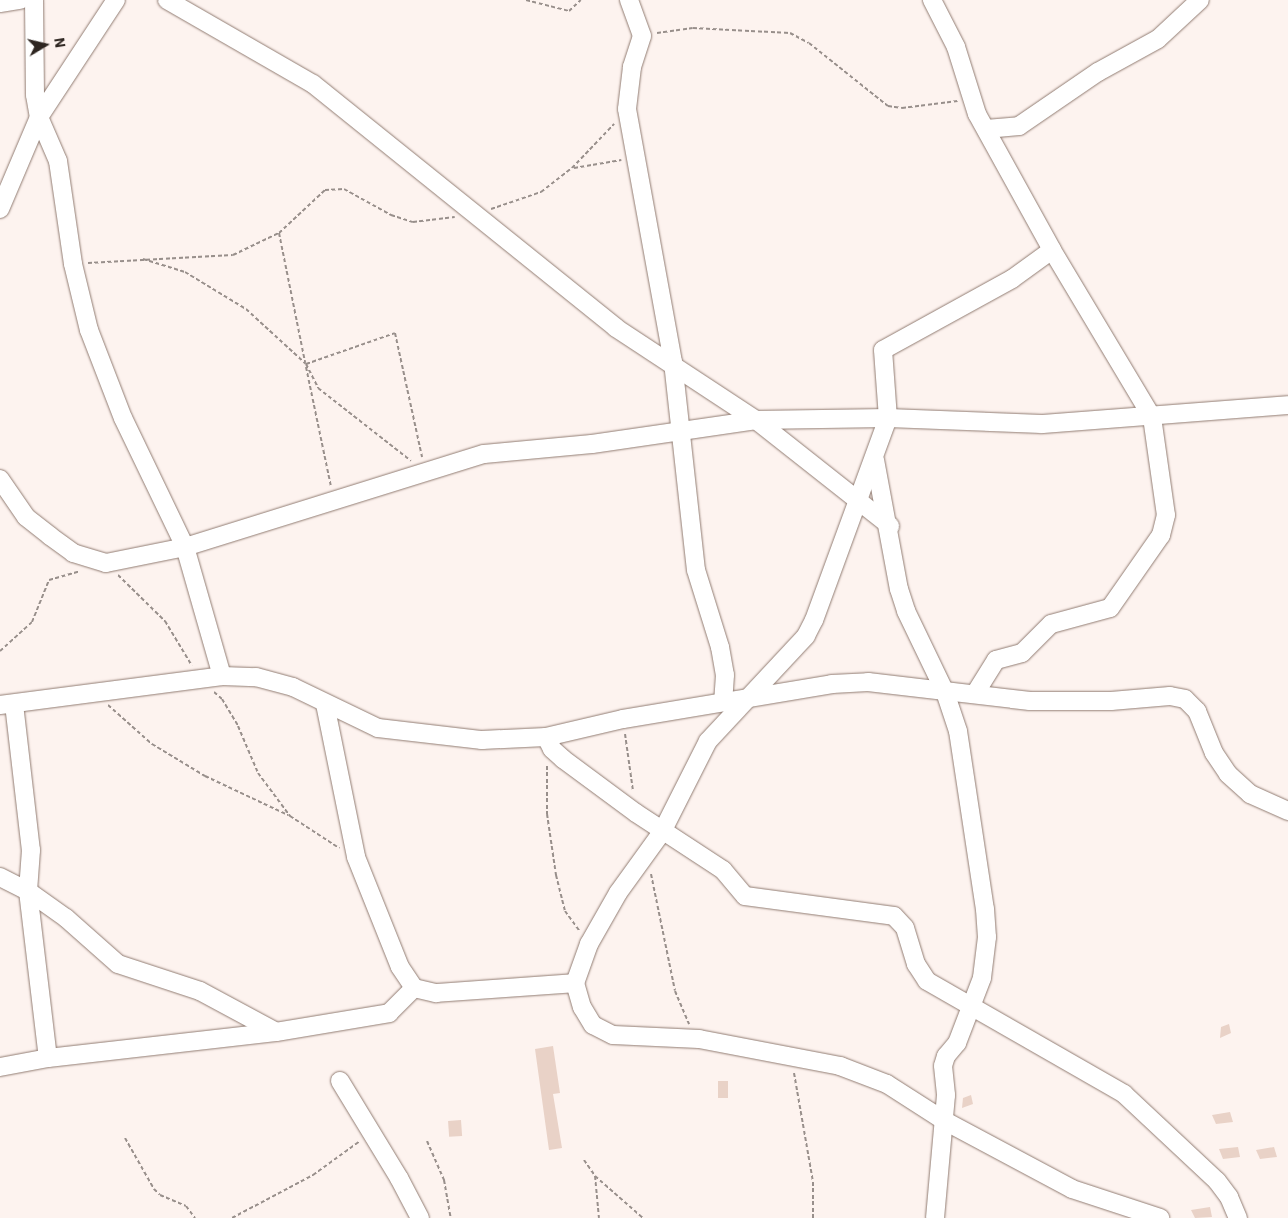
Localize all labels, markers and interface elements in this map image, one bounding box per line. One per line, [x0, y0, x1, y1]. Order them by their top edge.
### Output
north arrow [20, 20, 70, 70]
text: N [50, 36, 69, 49]

